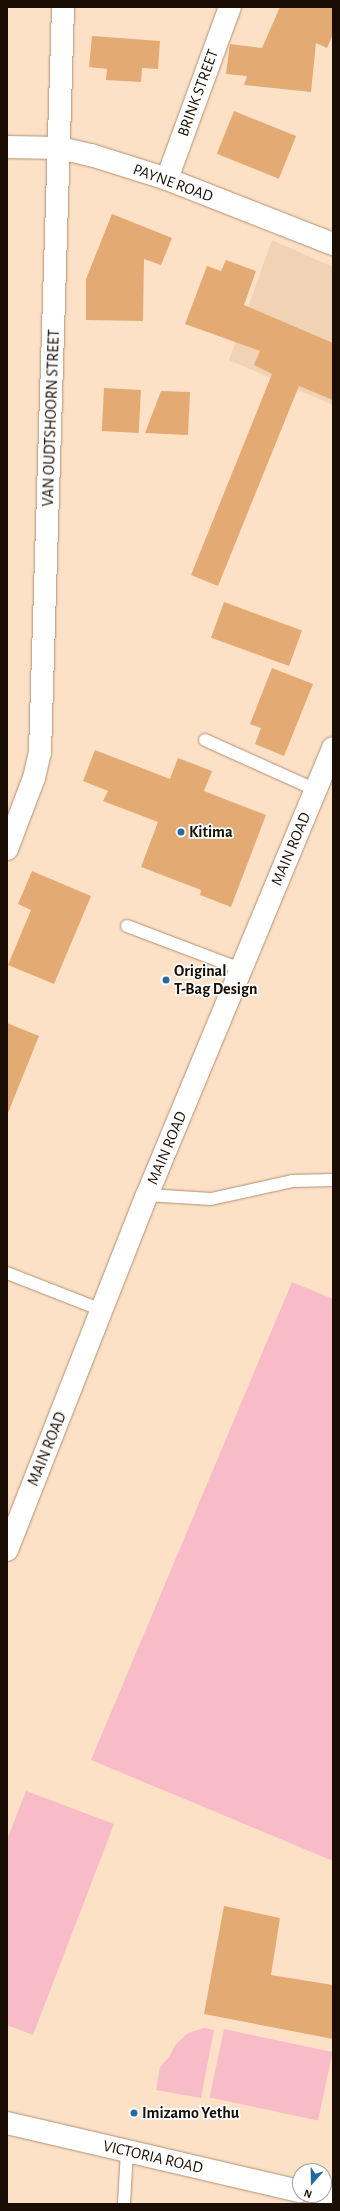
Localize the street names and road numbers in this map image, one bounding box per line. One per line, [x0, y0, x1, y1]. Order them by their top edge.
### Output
street label: BRINK STREET [173, 47, 223, 139]
street label: PAYNE ROAD [130, 160, 216, 206]
street label: VAN OUDTSHOORN STREET [38, 329, 64, 507]
street label: MAIN ROAD [267, 809, 315, 889]
street label: MAIN ROAD [143, 1108, 191, 1188]
street label: MAIN ROAD [23, 1409, 71, 1489]
street label: VICTORIA ROAD [101, 2136, 205, 2178]

